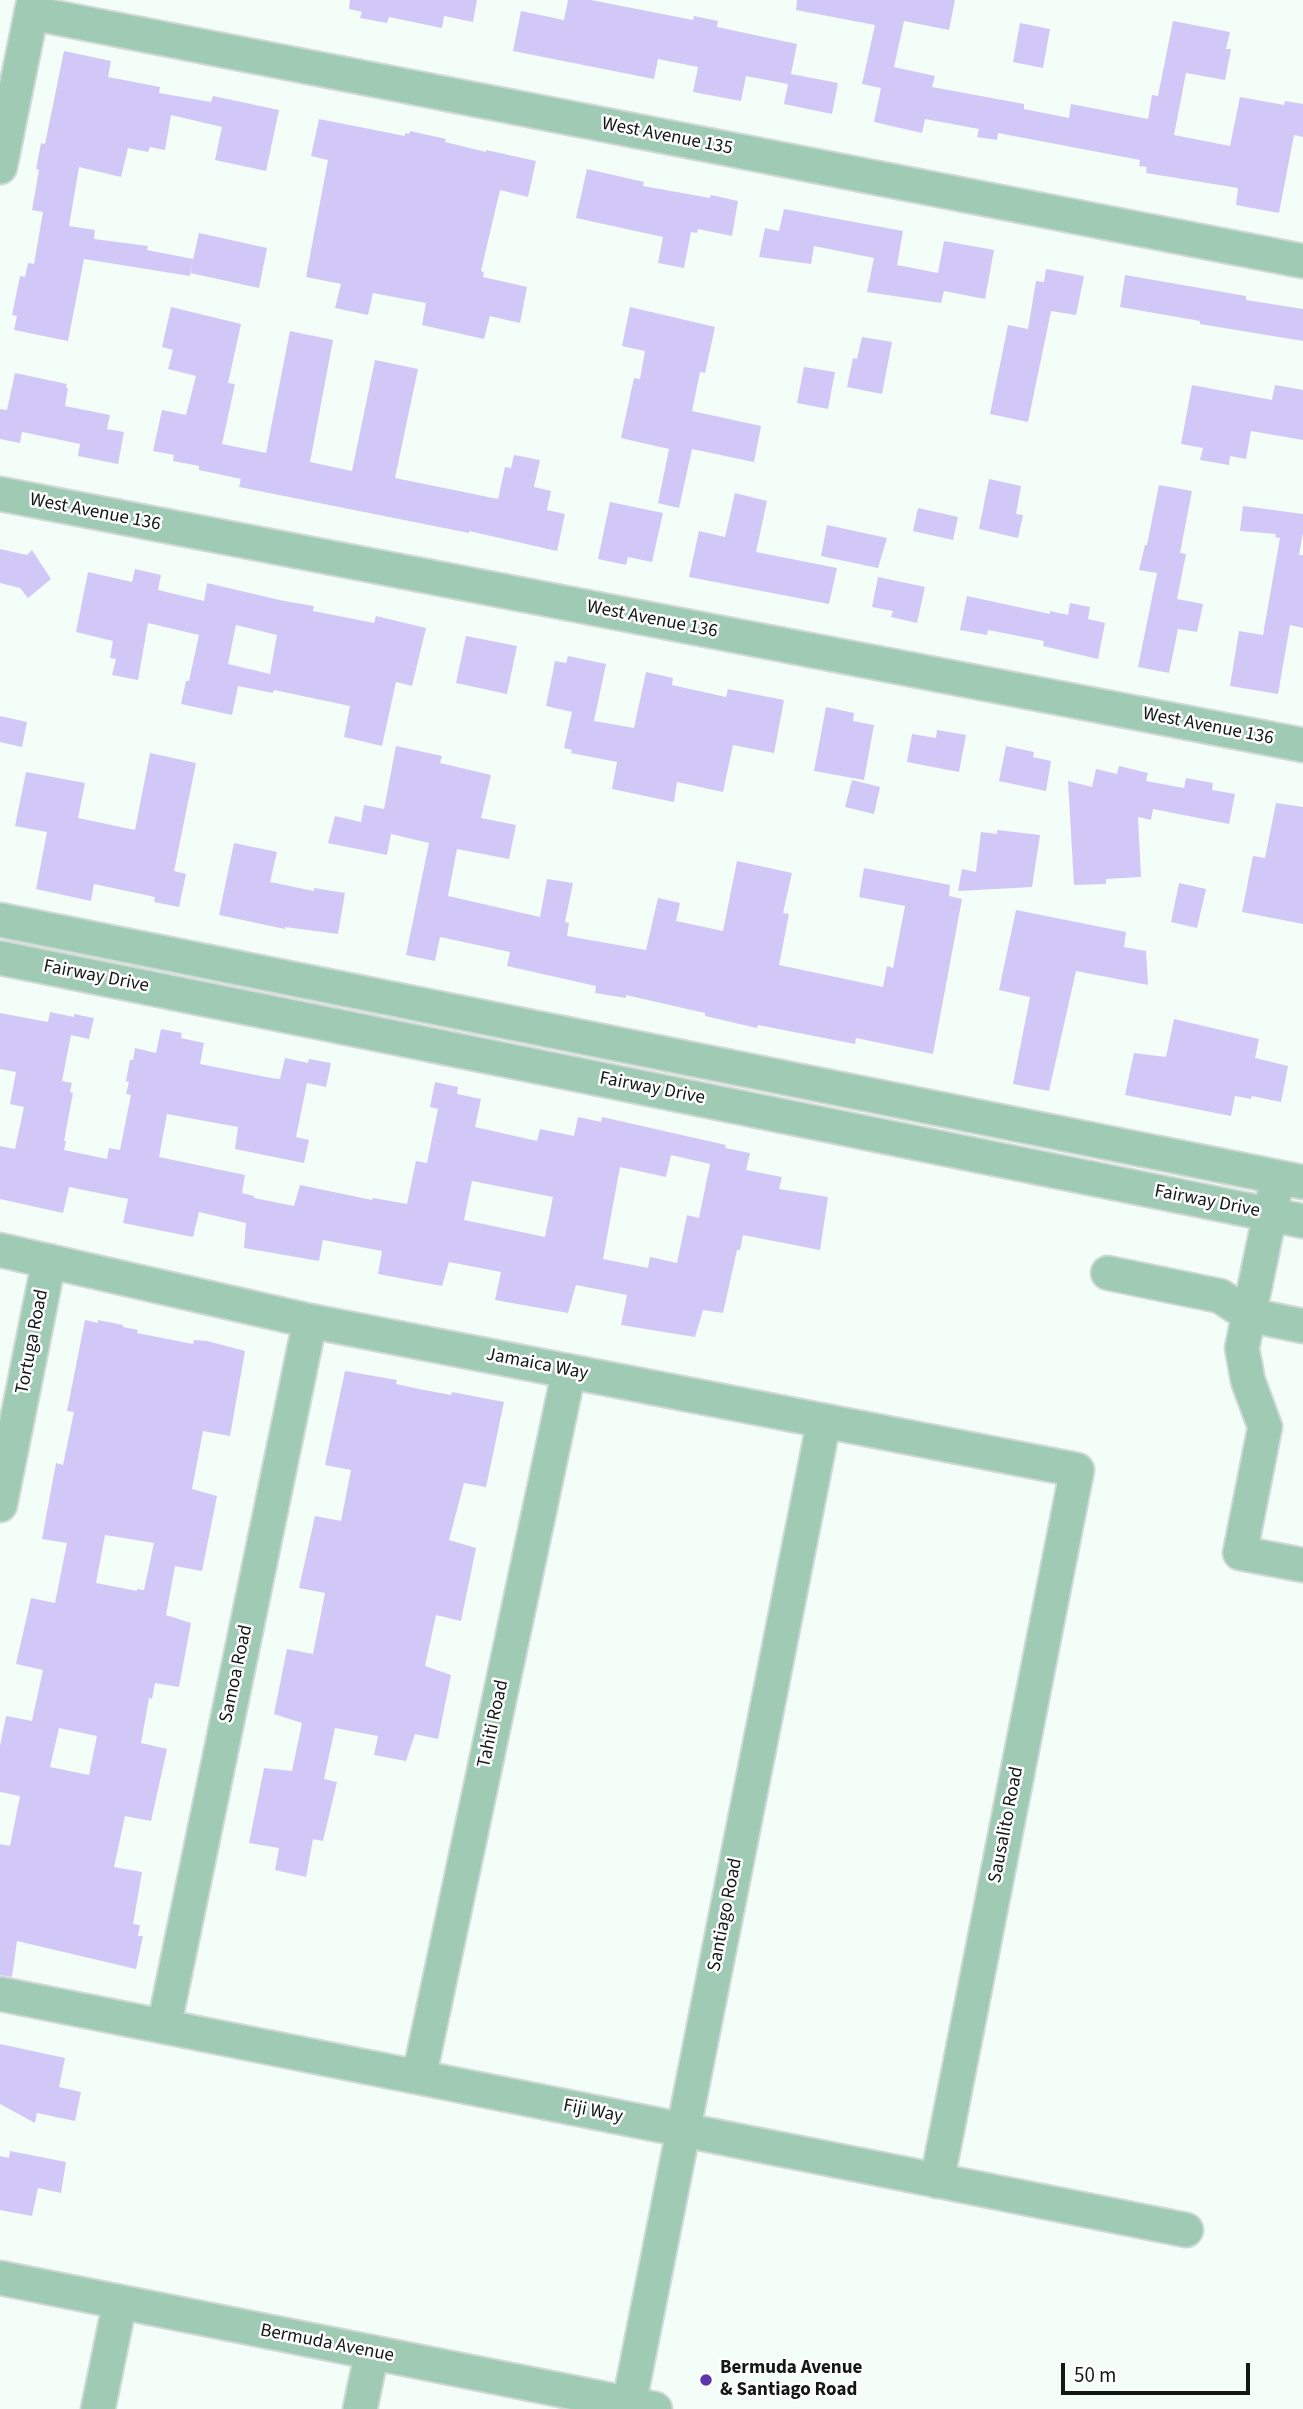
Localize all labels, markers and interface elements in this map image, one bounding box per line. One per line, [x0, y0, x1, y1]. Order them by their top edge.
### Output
street label: West Avenue 135 [600, 113, 734, 161]
street label: West Avenue 136 [28, 489, 162, 537]
street label: West Avenue 136 [585, 596, 719, 644]
street label: West Avenue 136 [1141, 703, 1275, 751]
street label: Fairway Drive [41, 956, 151, 998]
street label: Fairway Drive [597, 1068, 707, 1110]
street label: Fairway Drive [1152, 1181, 1262, 1223]
street label: Tortuga Road [12, 1288, 54, 1396]
street label: Jamaica Way [484, 1344, 590, 1386]
street label: Samoa Road [215, 1623, 259, 1725]
street label: Tahiti Road [474, 1678, 514, 1770]
street label: Sausalito Road [985, 1765, 1029, 1885]
street label: Santiago Road [704, 1856, 748, 1974]
street label: Fiji Way [561, 2095, 625, 2129]
street label: Bermuda Avenue [258, 2320, 396, 2368]
scale bar [1065, 2350, 1254, 2394]
place label: Bermuda Avenue & Santiago Road [720, 2358, 862, 2402]
text: 50 m [1074, 2360, 1116, 2390]
marker: Bermuda Avenue & Santiago Road [698, 2372, 714, 2388]

